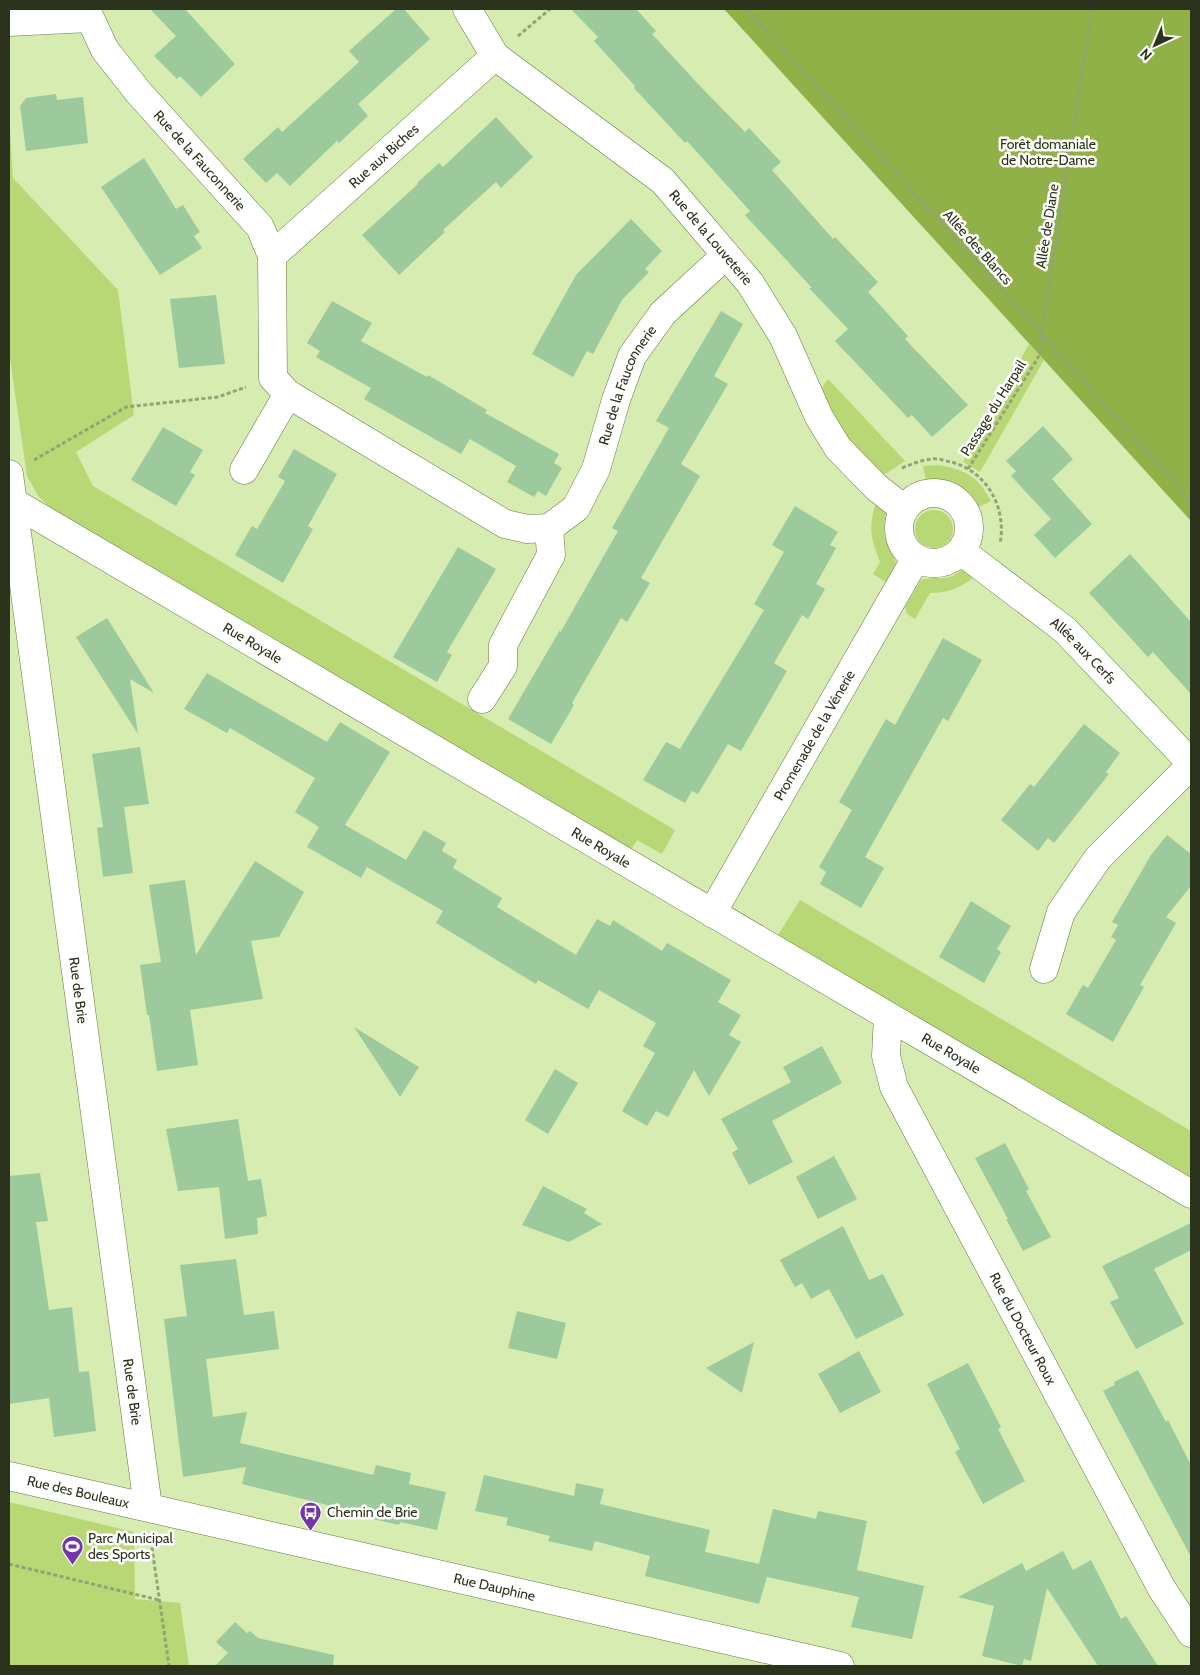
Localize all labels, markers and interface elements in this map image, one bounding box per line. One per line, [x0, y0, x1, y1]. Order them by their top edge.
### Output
north arrow [1130, 20, 1180, 70]
text: N [1136, 44, 1156, 64]
street label: Rue de la Fauconnerie [150, 106, 250, 214]
street label: Rue aux Biches [345, 120, 423, 192]
park label: Forêt domaniale de Notre-Dame [1000, 135, 1096, 169]
street label: Allée de Diane [1031, 182, 1063, 270]
street label: Rue de la Louveterie [665, 186, 757, 289]
street label: Allée des Blancs [940, 206, 1017, 288]
street label: Rue de la Fauconnerie [594, 322, 660, 447]
street label: Passage du Harpail [956, 356, 1030, 459]
street label: Allée aux Cerfs [1047, 613, 1120, 688]
street label: Rue Royale [220, 618, 286, 667]
street label: Promenade de la Vénerie [770, 667, 859, 804]
street label: Rue Royale [568, 823, 634, 872]
street label: Rue de Brie [65, 956, 92, 1025]
street label: Rue Royale [918, 1029, 984, 1078]
street label: Rue du Docteur Roux [986, 1269, 1061, 1388]
street label: Rue de Brie [119, 1357, 146, 1426]
street label: Rue des Bouleaux [25, 1471, 131, 1512]
bus stop icon: Chemin de Brie [299, 1500, 323, 1531]
place label: Chemin de Brie [327, 1503, 418, 1521]
place label: Parc Municipal des Sports [88, 1529, 173, 1563]
sports icon: Parc Municipal des Sports [60, 1534, 84, 1565]
street label: Rue Dauphine [452, 1569, 537, 1605]

